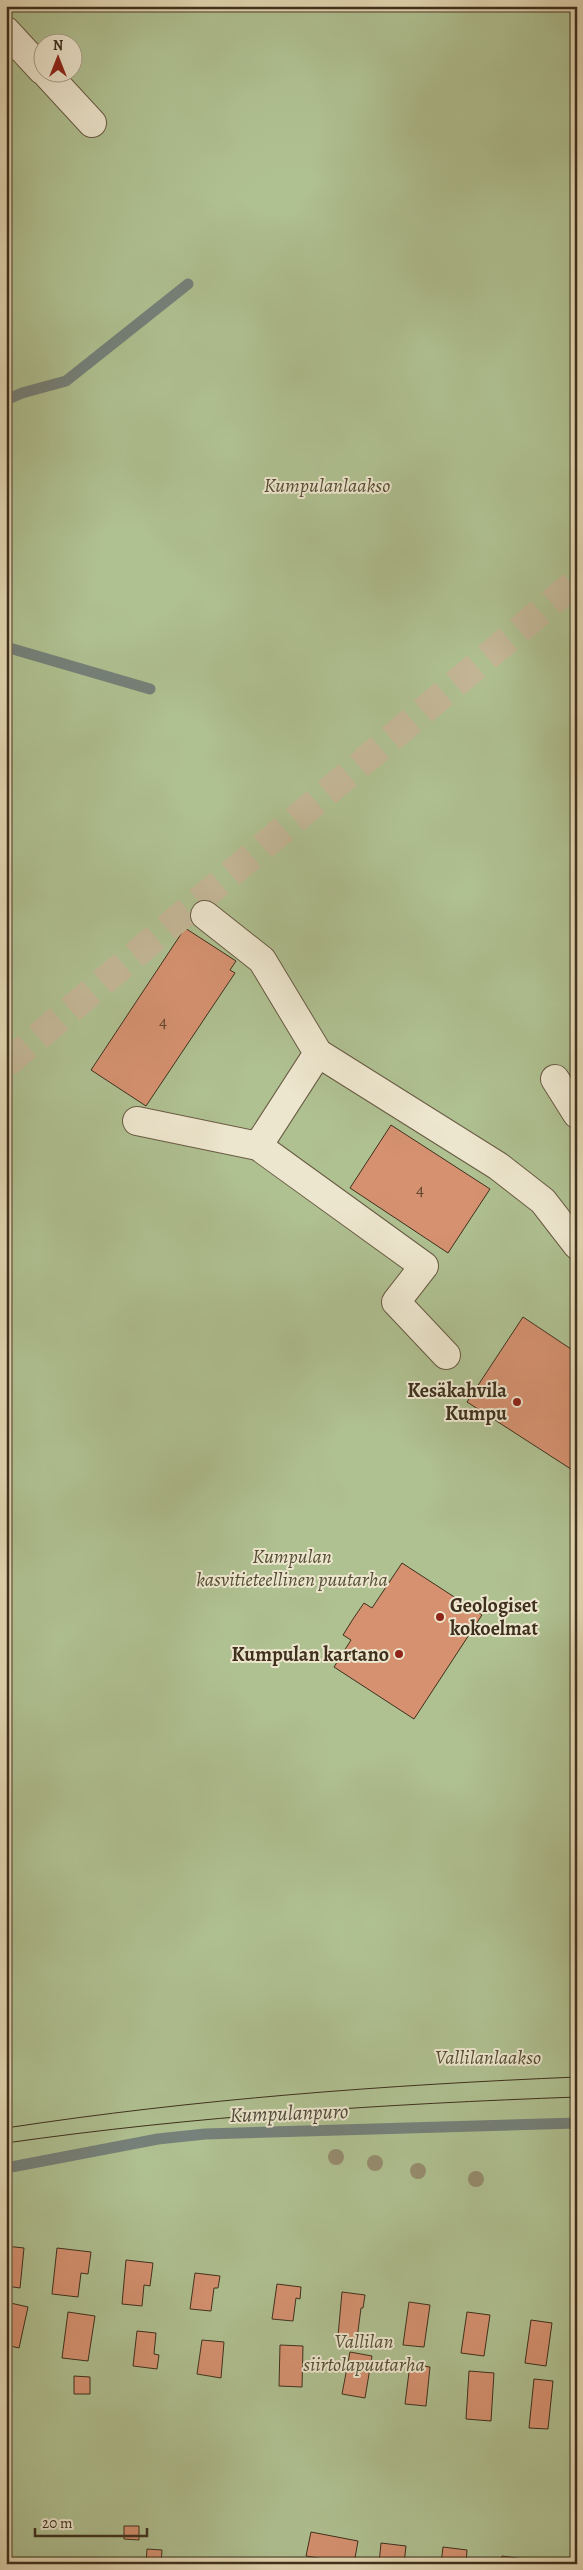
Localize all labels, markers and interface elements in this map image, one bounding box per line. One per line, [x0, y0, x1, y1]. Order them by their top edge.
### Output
north arrow [32, 32, 82, 82]
text: N [53, 36, 63, 55]
park label: Kumpulanlaakso [264, 472, 390, 499]
house number: 4 [159, 1009, 167, 1033]
house number: 4 [416, 1177, 424, 1201]
place label: Kesäkahvila Kumpu [407, 1377, 507, 1427]
marker: Kesäkahvila Kumpu [511, 1396, 523, 1408]
park label: Kumpulan kasvitieteellinen puutarha [196, 1543, 388, 1593]
place label: Geologiset kokoelmat [450, 1592, 538, 1642]
marker: Geologiset kokoelmat [434, 1611, 446, 1623]
place label: Kumpulan kartano [232, 1641, 389, 1668]
marker: Kumpulan kartano [393, 1648, 405, 1660]
park label: Vallilanlaakso [435, 2044, 541, 2071]
water label: Kumpulanpuro [229, 2097, 349, 2129]
park label: Vallilan siirtolapuutarha [303, 2328, 425, 2378]
scale bar [35, 2505, 148, 2537]
text: 20 m [42, 2513, 73, 2533]

